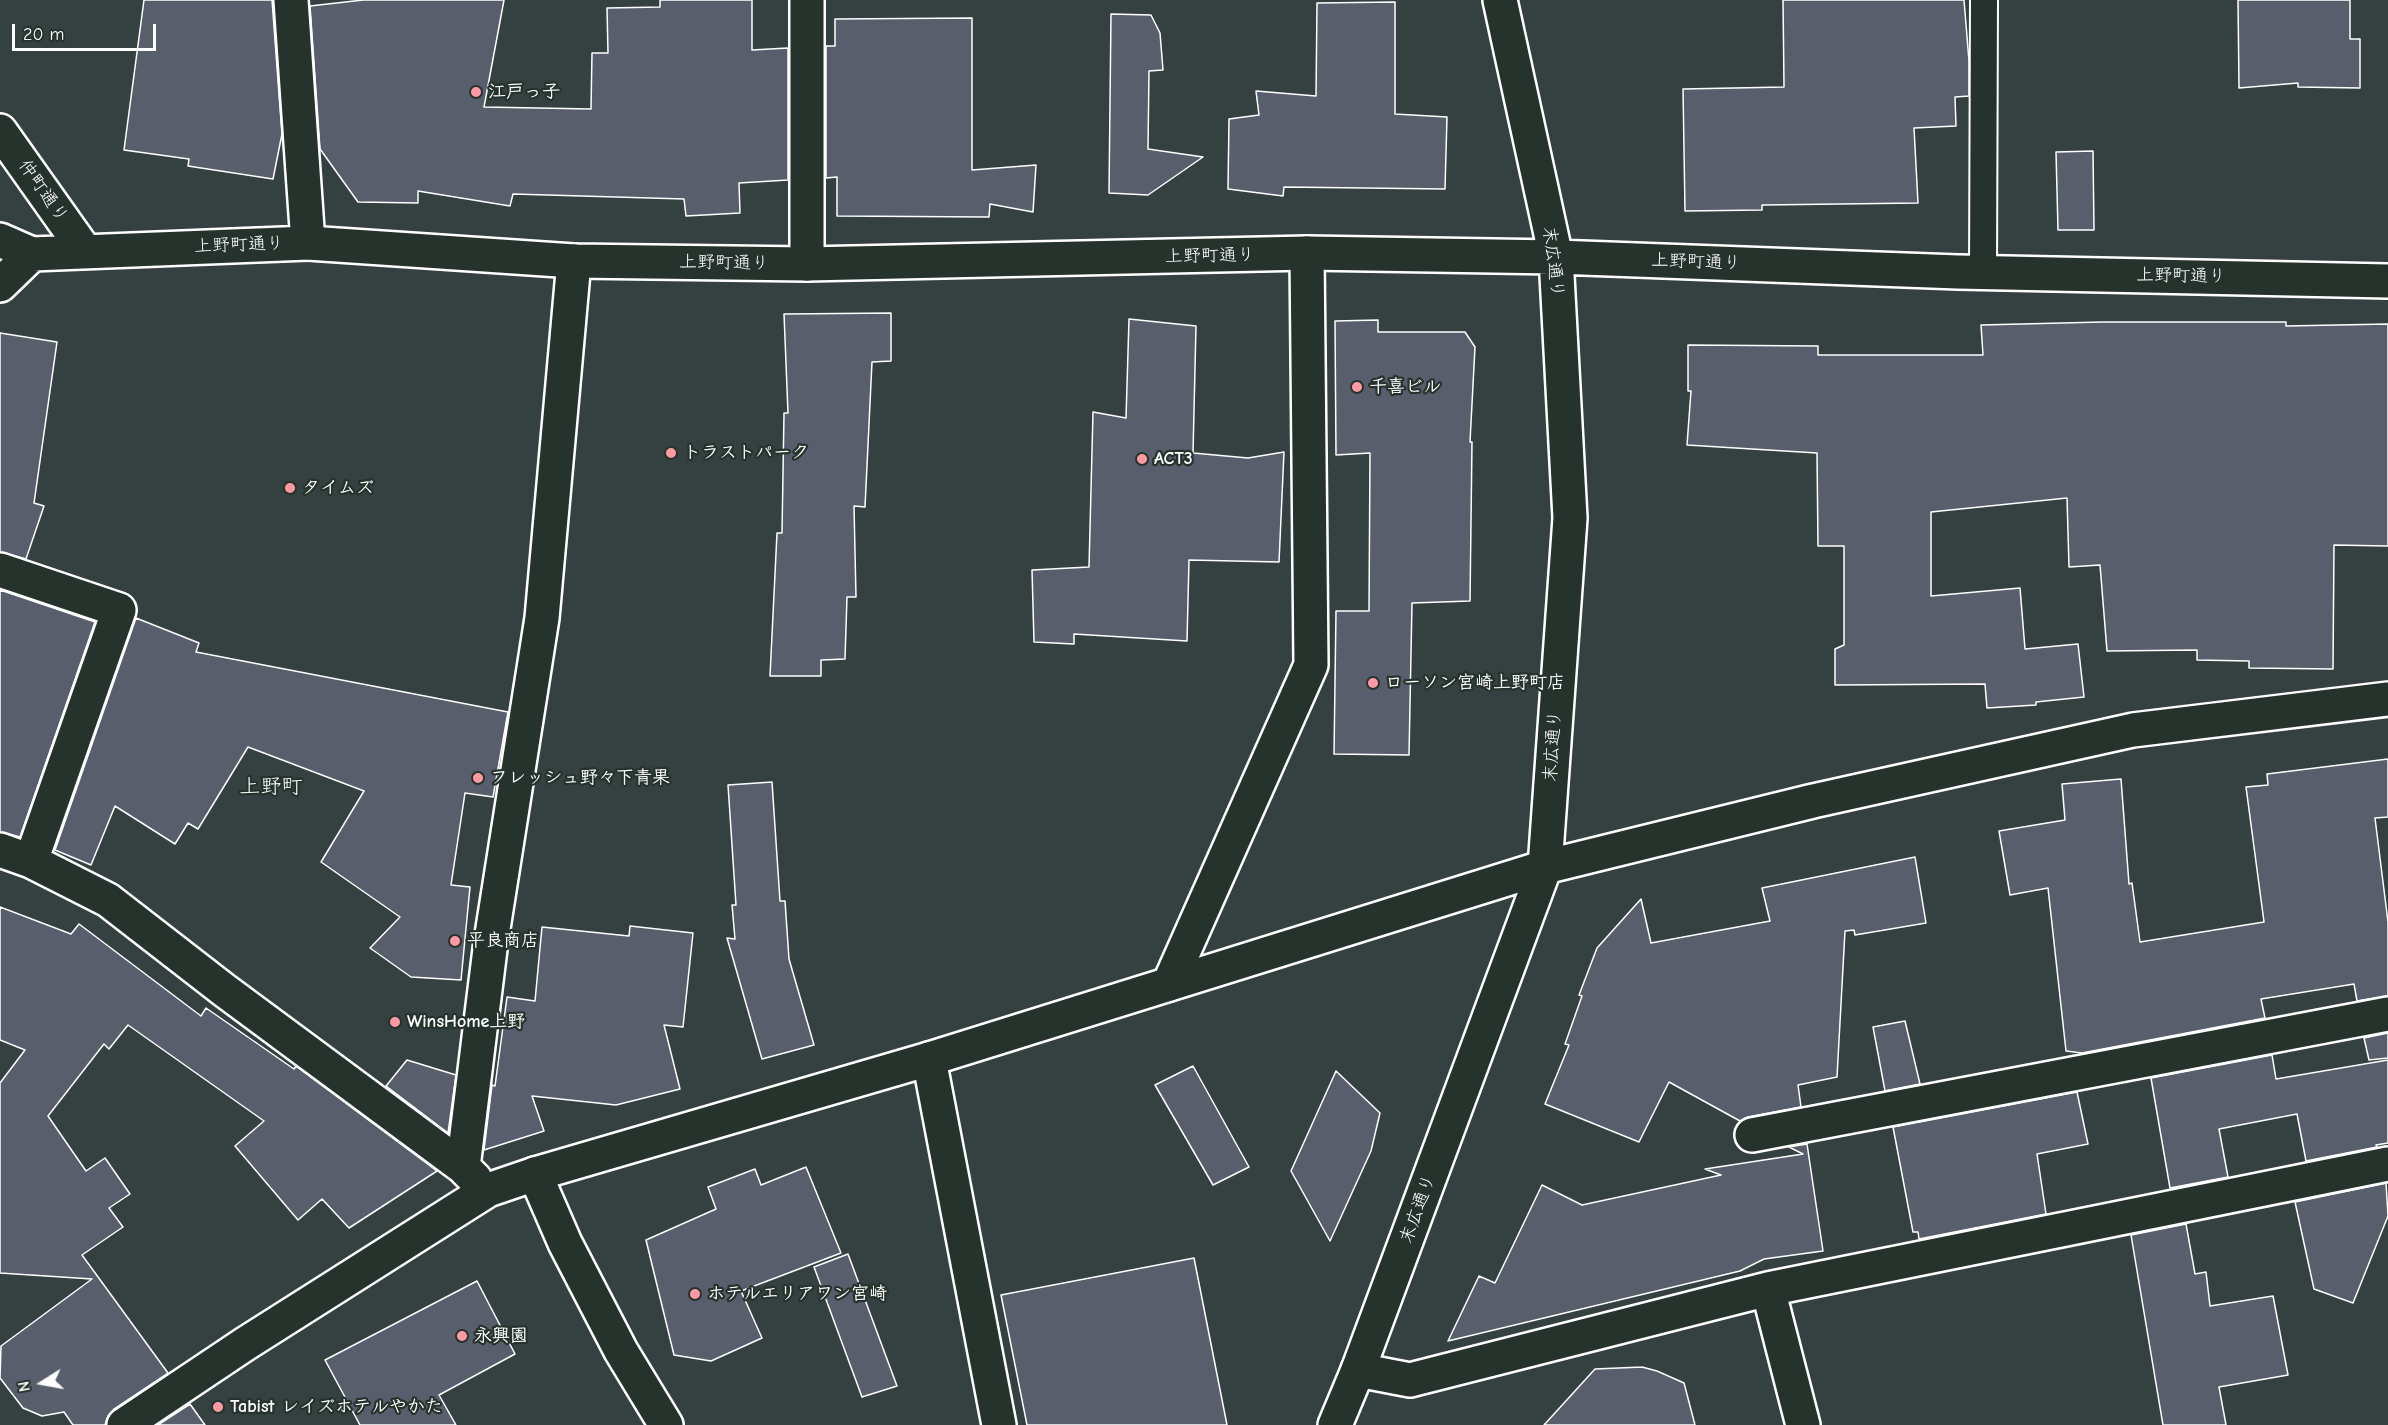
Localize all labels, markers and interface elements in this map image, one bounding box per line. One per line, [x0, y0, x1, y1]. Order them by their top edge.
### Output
scale bar [15, 12, 159, 50]
text: 20 m [23, 24, 64, 45]
place label: 江戸っ子 [488, 81, 560, 103]
marker: 江戸っ子 [469, 85, 483, 99]
street label: 仲町通り [14, 155, 72, 227]
street label: 末広通り [1538, 225, 1568, 299]
street label: 上野町通り [194, 233, 284, 257]
street label: 上野町通り [1165, 244, 1255, 268]
street label: 上野町通り [1651, 250, 1741, 274]
street label: 上野町通り [679, 251, 769, 275]
street label: 上野町通り [2136, 264, 2226, 288]
place label: 千喜ビル [1369, 376, 1441, 398]
marker: 千喜ビル [1350, 380, 1364, 394]
place label: トラストパーク [683, 442, 809, 464]
marker: トラストパーク [664, 446, 678, 460]
place label: ACT3 [1154, 448, 1193, 470]
marker: ACT3 [1135, 452, 1149, 466]
place label: タイムズ [302, 477, 374, 499]
marker: タイムズ [283, 481, 297, 495]
place label: ローソン宮崎上野町店 [1385, 672, 1565, 694]
marker: ローソン宮崎上野町店 [1366, 676, 1380, 690]
street label: 末広通り [1540, 709, 1566, 783]
place label: フレッシュ野々下青果 [490, 767, 670, 789]
marker: フレッシュ野々下青果 [471, 771, 485, 785]
district label: 上野町 [240, 774, 302, 800]
place label: 平良商店 [467, 930, 539, 952]
marker: 平良商店 [448, 934, 462, 948]
place label: WinsHome上野 [407, 1011, 525, 1033]
marker: WinsHome上野 [388, 1015, 402, 1029]
street label: 末広通り [1396, 1171, 1440, 1247]
place label: ホテルエリアワン宮崎 [707, 1283, 887, 1305]
marker: ホテルエリアワン宮崎 [688, 1287, 702, 1301]
place label: 永興園 [474, 1325, 528, 1347]
marker: 永興園 [455, 1329, 469, 1343]
north arrow [12, 1353, 72, 1413]
text: N [15, 1380, 34, 1393]
place label: Tabist レイズホテルやかた [230, 1396, 443, 1418]
marker: Tabist レイズホテルやかた [211, 1400, 225, 1414]

